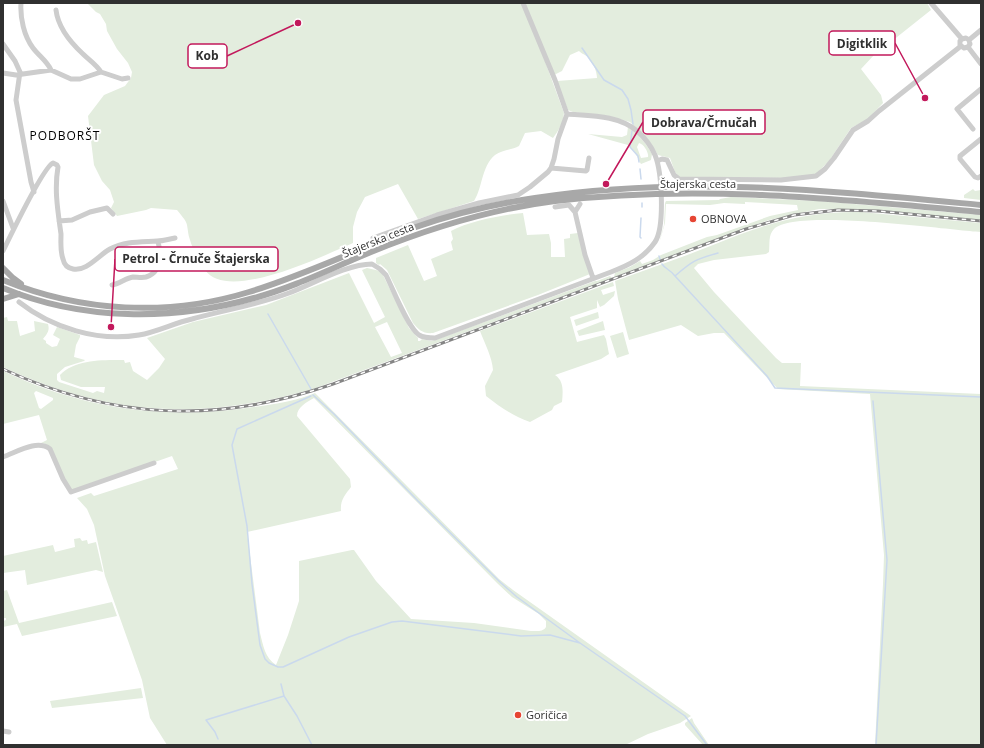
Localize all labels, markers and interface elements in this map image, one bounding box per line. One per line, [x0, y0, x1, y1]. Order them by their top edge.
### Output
callout: Digitklik [829, 31, 895, 55]
text: Digitklik [837, 35, 888, 52]
callout: Kob [188, 44, 227, 68]
text: Kob [196, 47, 219, 64]
callout: Dobrava/Črnučah [643, 110, 765, 134]
text: Dobrava/Črnučah [651, 114, 757, 131]
district label: PODBORŠT [30, 127, 100, 144]
street label: Štajerska cesta [660, 176, 736, 191]
place label: OBNOVA [701, 211, 747, 226]
marker: OBNOVA [688, 214, 698, 224]
street label: Štajerska cesta [340, 218, 416, 261]
callout: Petrol - Črnuče Štajerska [115, 247, 278, 271]
text: Petrol - Črnuče Štajerska [122, 250, 270, 267]
place label: Goričica [526, 707, 567, 722]
marker: Goričica [513, 710, 523, 720]

